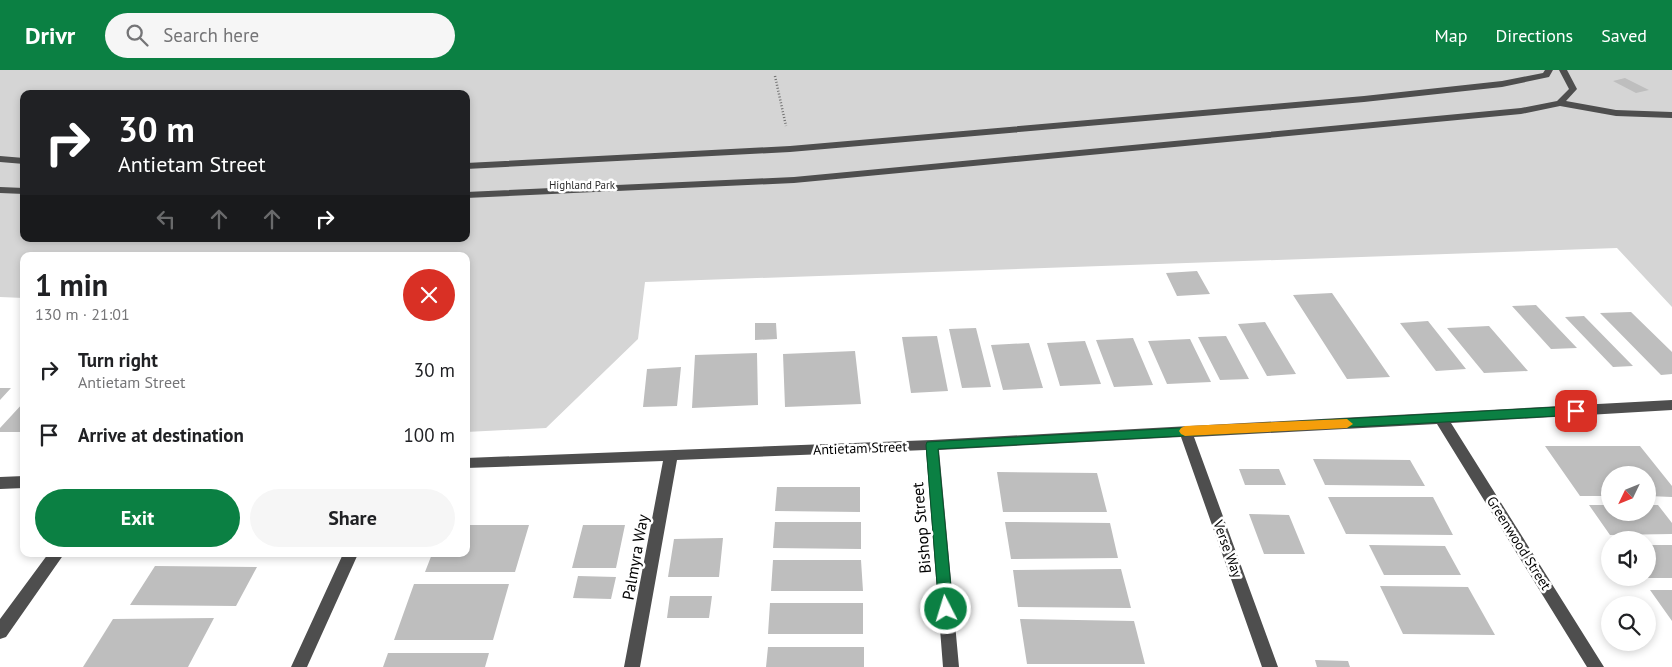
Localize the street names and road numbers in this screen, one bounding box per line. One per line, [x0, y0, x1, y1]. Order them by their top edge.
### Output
street label: Antietam Street [813, 437, 908, 459]
street label: Bishop Street [907, 481, 935, 574]
street label: Greenwood Street [1483, 493, 1555, 593]
street label: Palmyra Way [618, 512, 652, 601]
street label: Verse Way [1209, 517, 1247, 581]

